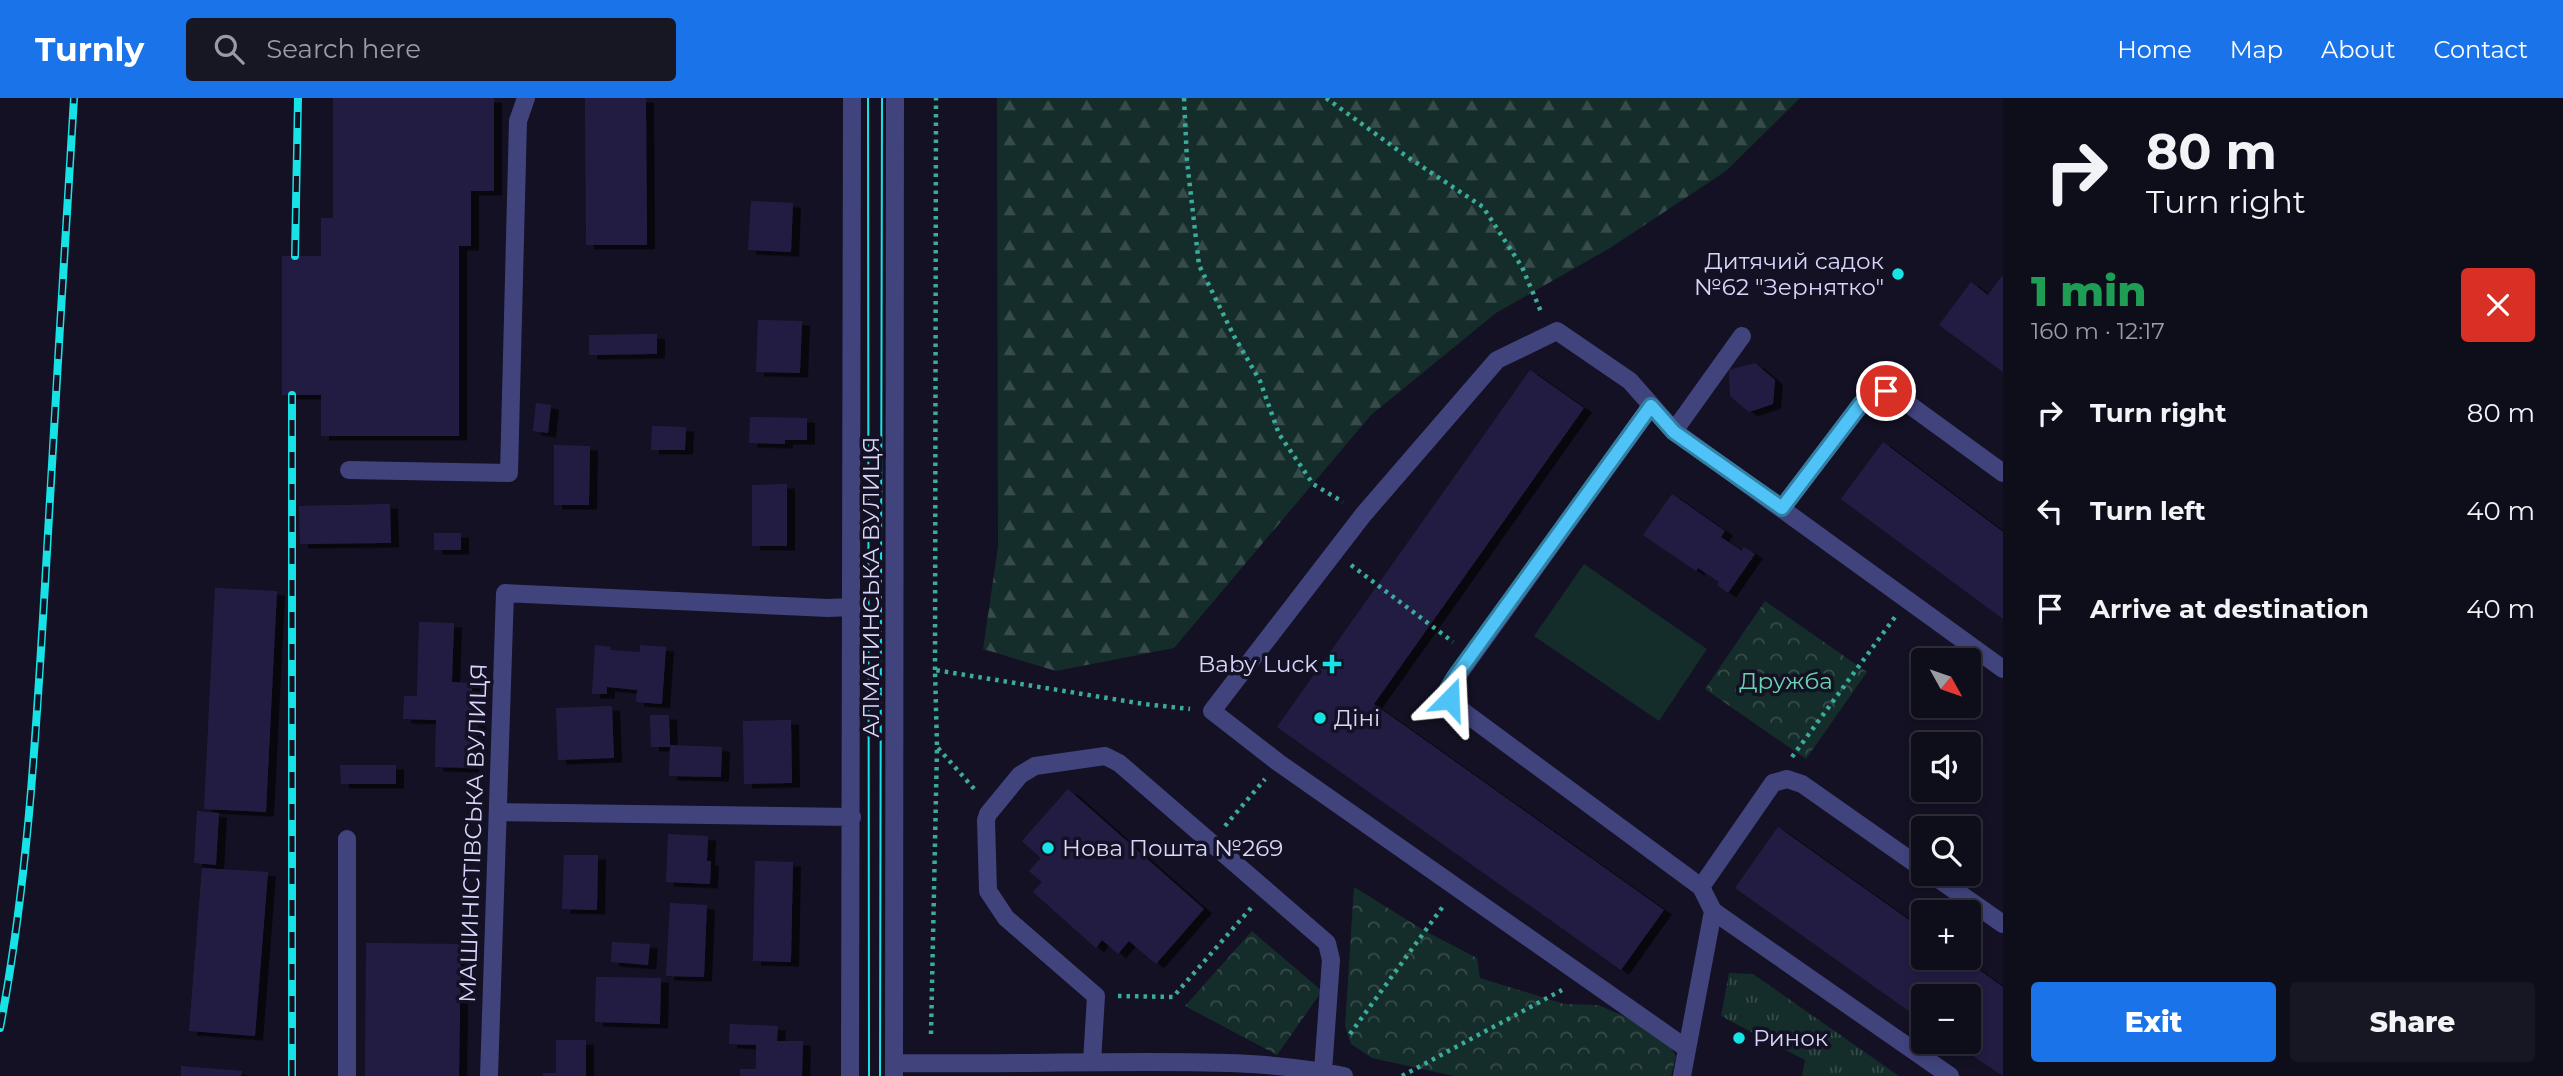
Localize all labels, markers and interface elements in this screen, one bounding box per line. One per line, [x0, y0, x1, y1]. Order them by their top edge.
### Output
search box [186, 18, 676, 81]
text: Turnly [35, 29, 144, 69]
icon: search [210, 30, 248, 68]
text: Search here [266, 33, 421, 65]
text: Home [2117, 35, 2192, 64]
text: Map [2230, 35, 2283, 64]
text: About [2321, 35, 2395, 64]
text: Contact [2433, 35, 2528, 64]
text: 80 m [2146, 122, 2277, 181]
icon: right [2031, 126, 2122, 217]
text: Turn right [2146, 182, 2306, 221]
place label: Дитячий садок №62 "Зернятко" [1694, 247, 1885, 301]
text: 1 min [2031, 265, 2147, 317]
marker: Дитячий садок №62 "Зернятко" [1890, 266, 1906, 282]
button: close [2461, 268, 2535, 342]
text: 160 m · 12:17 [2031, 317, 2165, 345]
pin [1856, 361, 1916, 421]
icon: arrive [1867, 372, 1905, 410]
icon: right [2031, 394, 2069, 432]
text: Turn right [2090, 397, 2226, 429]
text: 80 m [2467, 397, 2535, 429]
street label: АЛМАТИНСЬКА ВУЛИЦЯ [857, 436, 885, 738]
icon: left [2031, 492, 2069, 530]
text: Turn left [2090, 495, 2206, 527]
text: 40 m [2466, 495, 2535, 527]
icon: arrive [2031, 590, 2069, 628]
text: Arrive at destination [2090, 593, 2369, 625]
text: 40 m [2466, 593, 2535, 625]
north arrow [1911, 648, 1981, 718]
map controls [1911, 648, 1981, 1054]
place label: Baby Luck [1198, 650, 1318, 678]
marker: Baby Luck [1324, 656, 1340, 672]
position arrow [1413, 662, 1487, 736]
street label: МАШИНІСТІВСЬКА ВУЛИЦЯ [453, 663, 493, 1003]
park label: Дружба [1739, 667, 1833, 695]
place label: Діні [1334, 704, 1380, 732]
marker: Діні [1312, 710, 1328, 726]
button: sound [1911, 732, 1981, 802]
button: search [1911, 816, 1981, 886]
place label: Нова Пошта №269 [1062, 834, 1283, 862]
marker: Нова Пошта №269 [1040, 840, 1056, 856]
button: + [1911, 900, 1981, 970]
button: Exit [2031, 982, 2276, 1062]
button: Share [2290, 982, 2535, 1062]
button: − [1911, 984, 1981, 1054]
place label: Ринок [1753, 1024, 1829, 1052]
marker: Ринок [1731, 1030, 1747, 1046]

